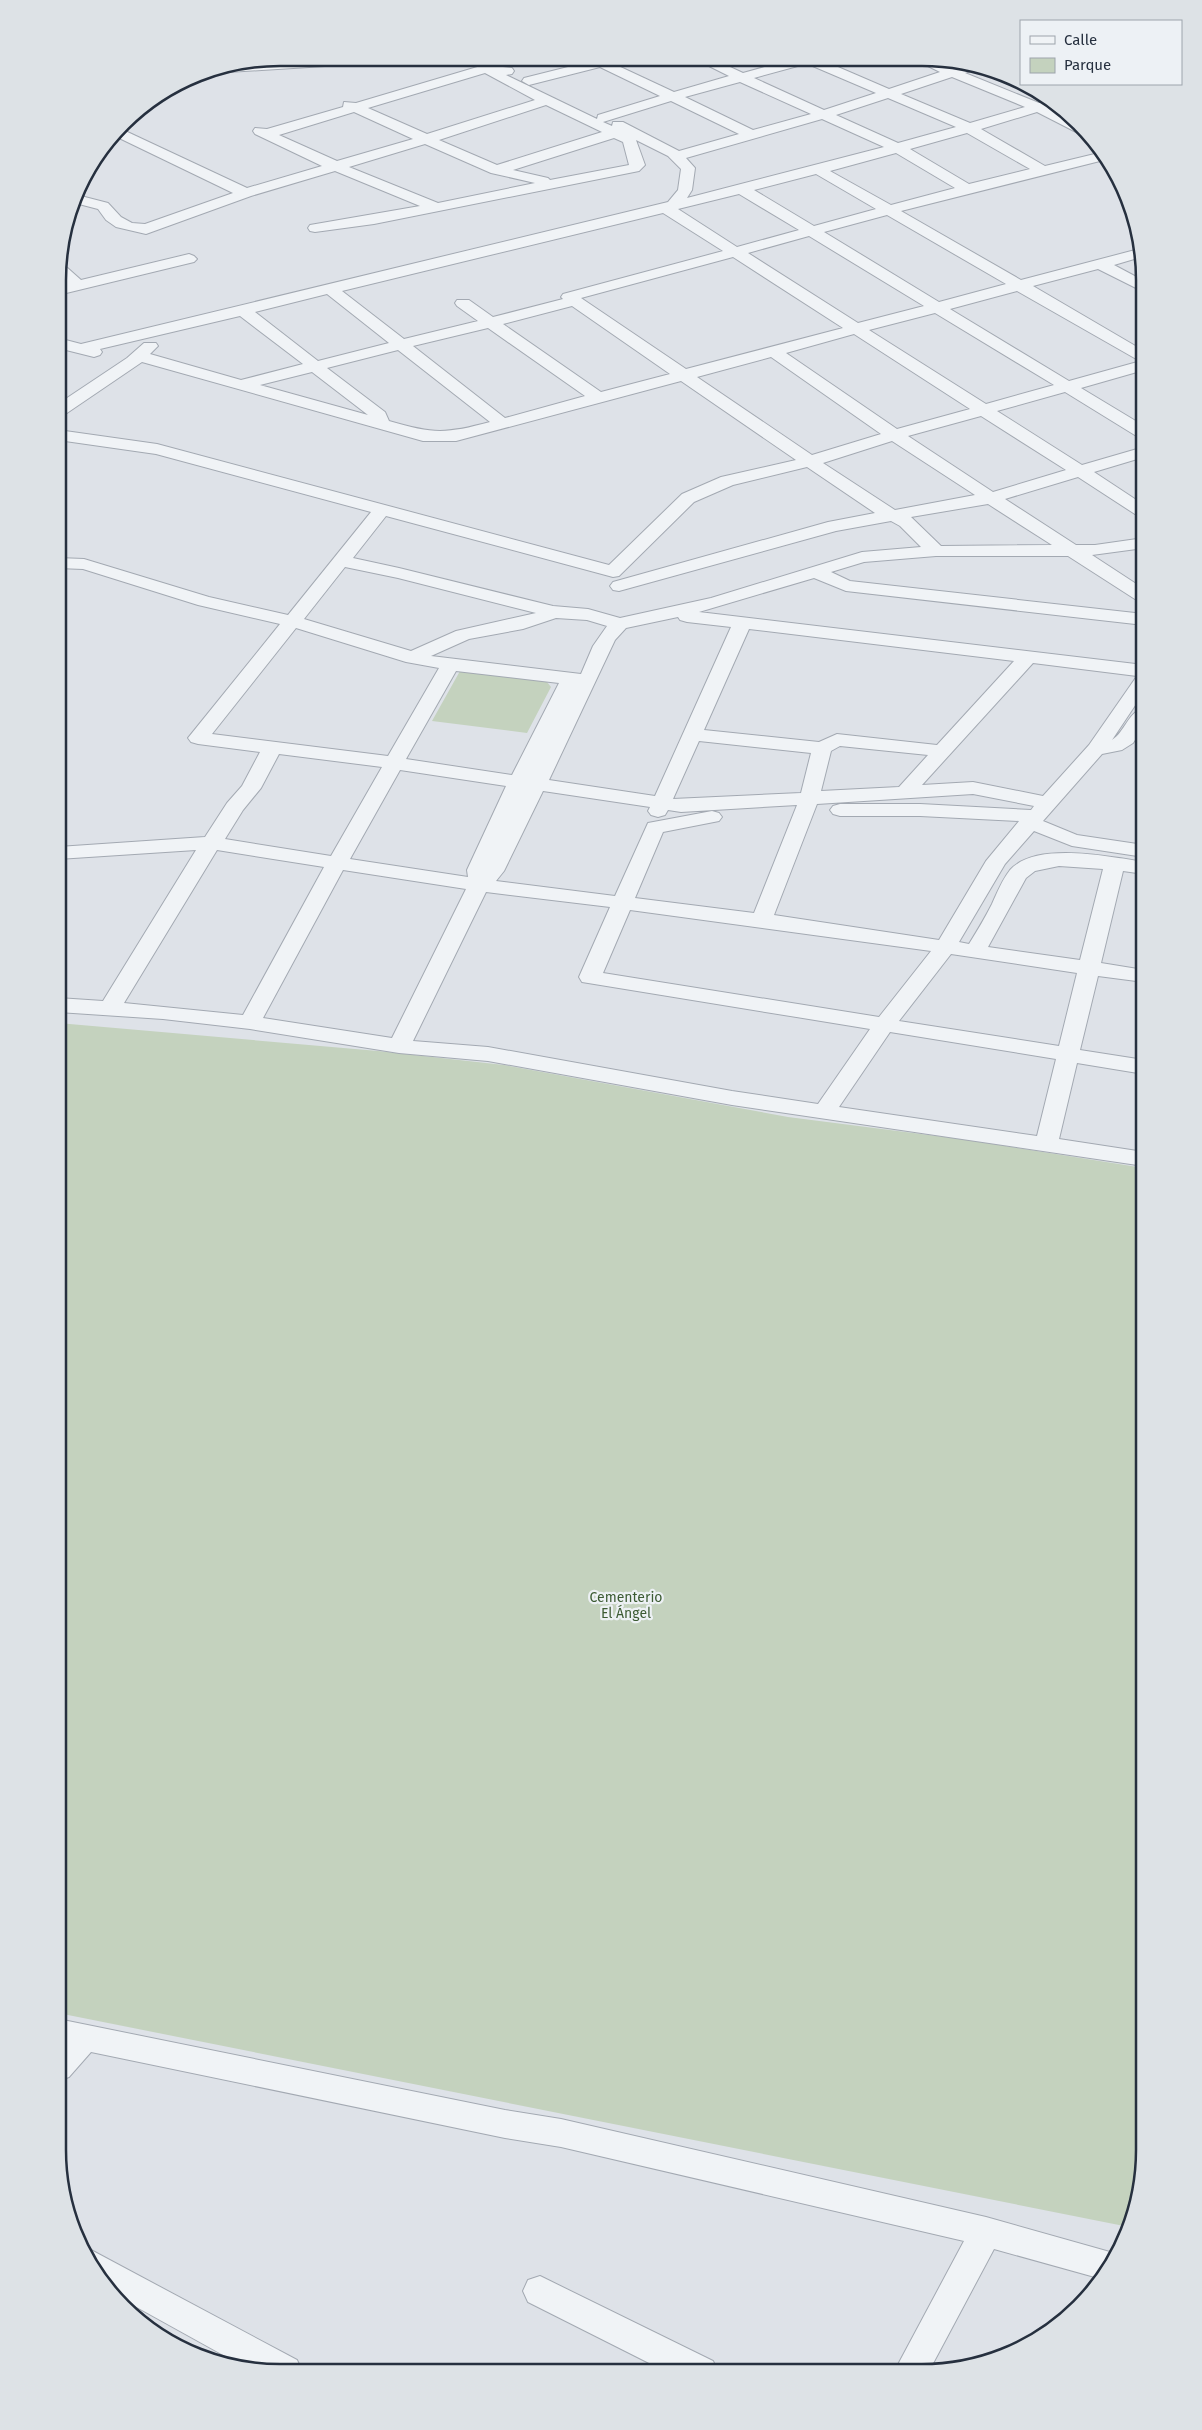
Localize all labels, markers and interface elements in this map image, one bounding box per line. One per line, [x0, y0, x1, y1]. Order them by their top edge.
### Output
legend [1020, 20, 1182, 85]
text: Calle [1064, 31, 1097, 49]
text: Parque [1064, 56, 1111, 74]
park label: Cementerio El Ángel [589, 1589, 663, 1622]

